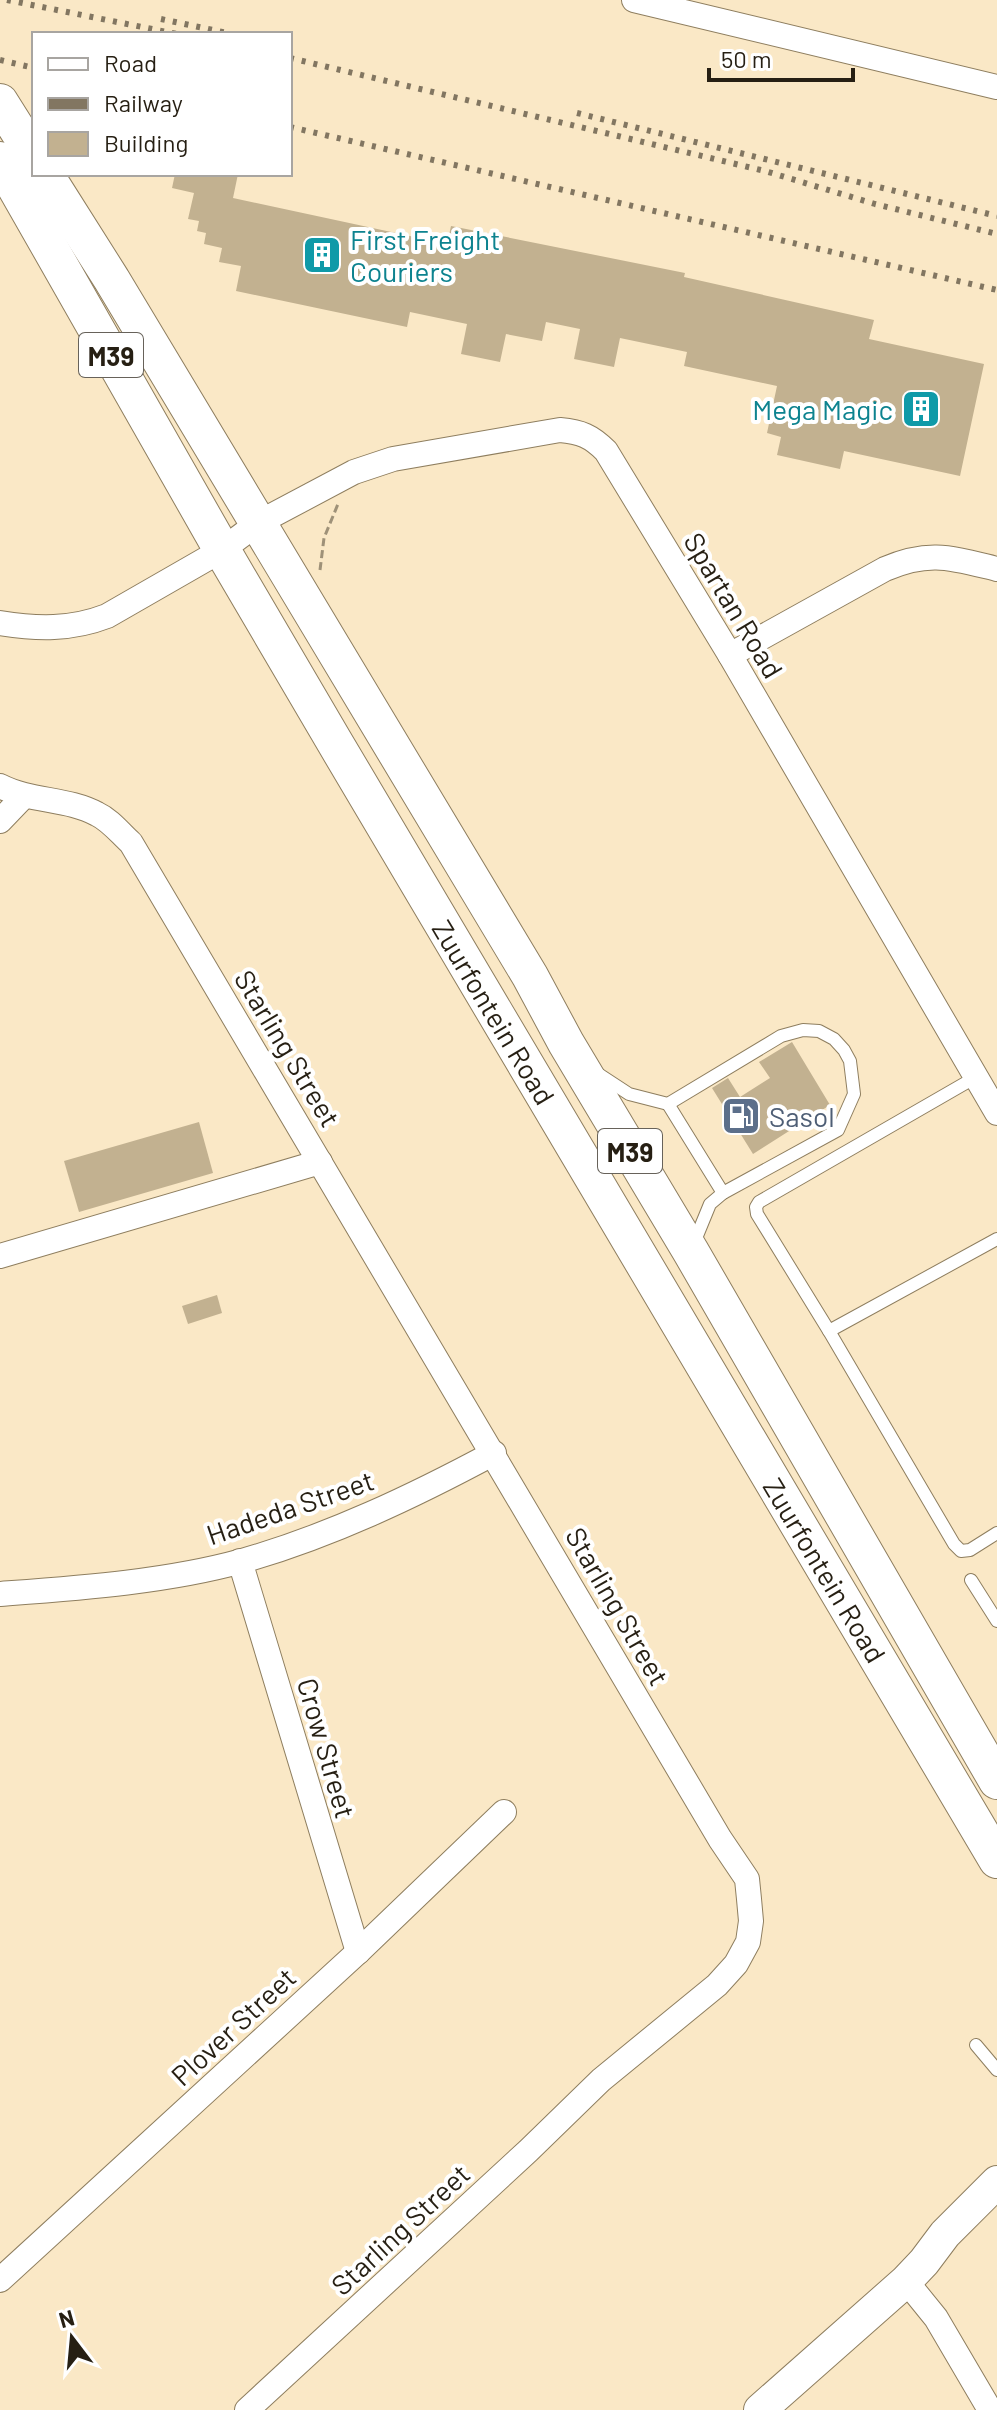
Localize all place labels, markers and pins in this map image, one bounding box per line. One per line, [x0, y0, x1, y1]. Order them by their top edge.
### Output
place label: First Freight Couriers [350, 222, 500, 288]
building icon: First Freight Couriers [301, 234, 343, 276]
building icon: Mega Magic [900, 388, 942, 430]
place label: Mega Magic [752, 392, 893, 426]
fuel station icon: Sasol [720, 1095, 762, 1137]
place label: Sasol [769, 1099, 835, 1133]

